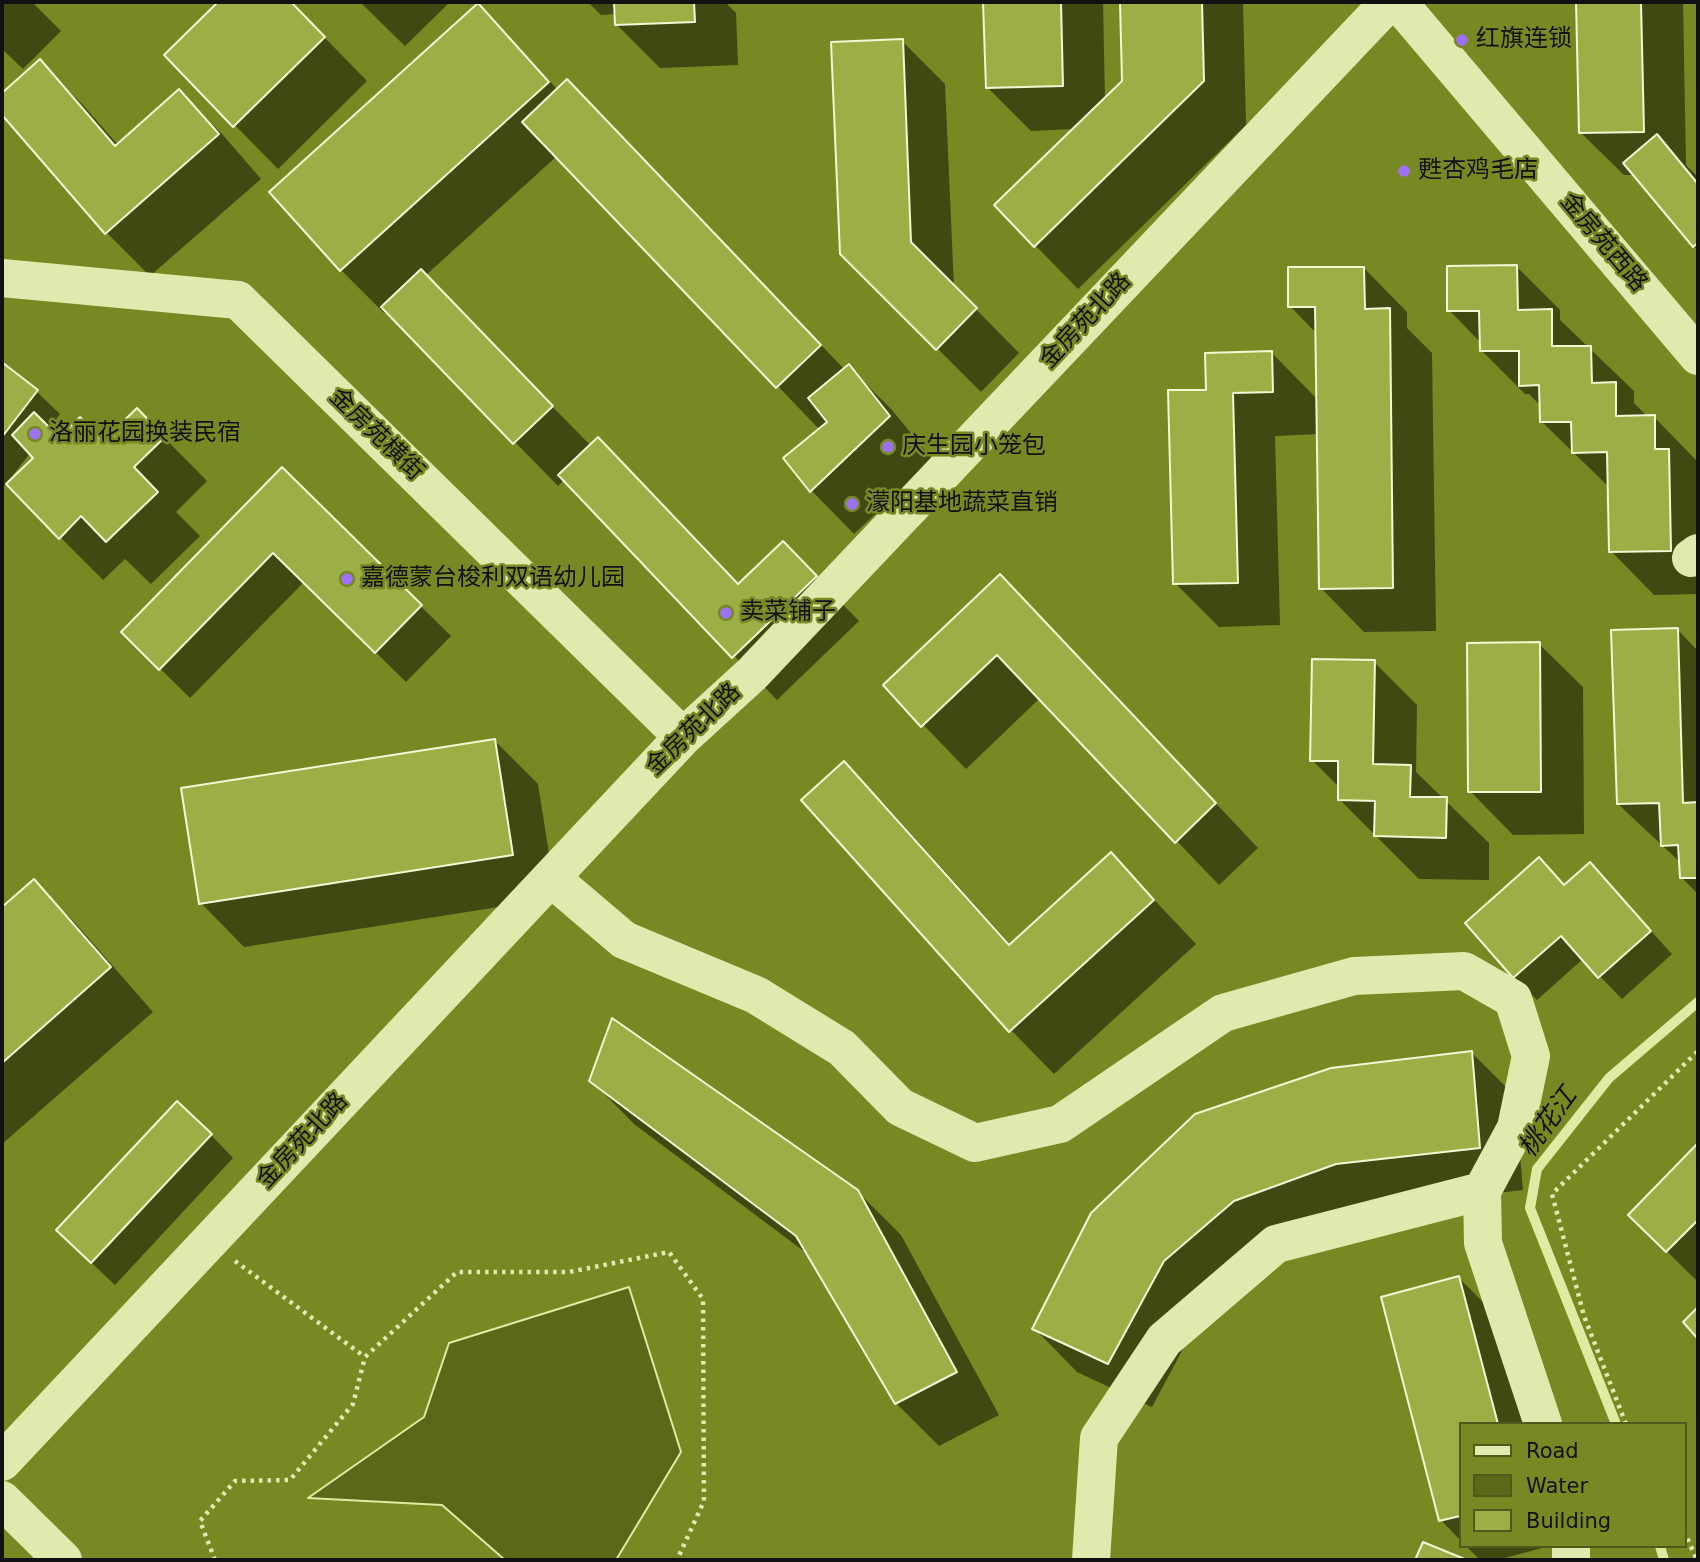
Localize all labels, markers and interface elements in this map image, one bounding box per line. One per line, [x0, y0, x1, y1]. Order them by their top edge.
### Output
place label: 红旗连锁 [1476, 26, 1572, 54]
marker: 红旗连锁 [1454, 32, 1470, 48]
place label: 甦杏鸡毛店 [1418, 157, 1538, 185]
marker: 甦杏鸡毛店 [1396, 163, 1412, 179]
street label: 金房苑西路 [1553, 188, 1653, 298]
street label: 金房苑北路 [1035, 267, 1137, 375]
street label: 金房苑横街 [323, 383, 429, 487]
place label: 洛丽花园换装民宿 [49, 420, 241, 448]
marker: 洛丽花园换装民宿 [27, 426, 43, 442]
place label: 庆生园小笼包 [902, 433, 1046, 461]
marker: 庆生园小笼包 [880, 439, 896, 455]
place label: 濛阳基地蔬菜直销 [866, 490, 1058, 518]
marker: 濛阳基地蔬菜直销 [844, 496, 860, 512]
place label: 嘉德蒙台梭利双语幼儿园 [361, 565, 625, 593]
marker: 嘉德蒙台梭利双语幼儿园 [339, 571, 355, 587]
place label: 卖菜铺子 [740, 599, 836, 627]
marker: 卖菜铺子 [718, 605, 734, 621]
street label: 金房苑北路 [641, 678, 747, 782]
water label: 桃花江 [1513, 1082, 1585, 1164]
street label: 金房苑北路 [252, 1087, 354, 1195]
legend [1458, 1422, 1686, 1548]
text: Road [1526, 1439, 1579, 1463]
text: Water [1526, 1474, 1588, 1498]
text: Building [1526, 1509, 1611, 1533]

